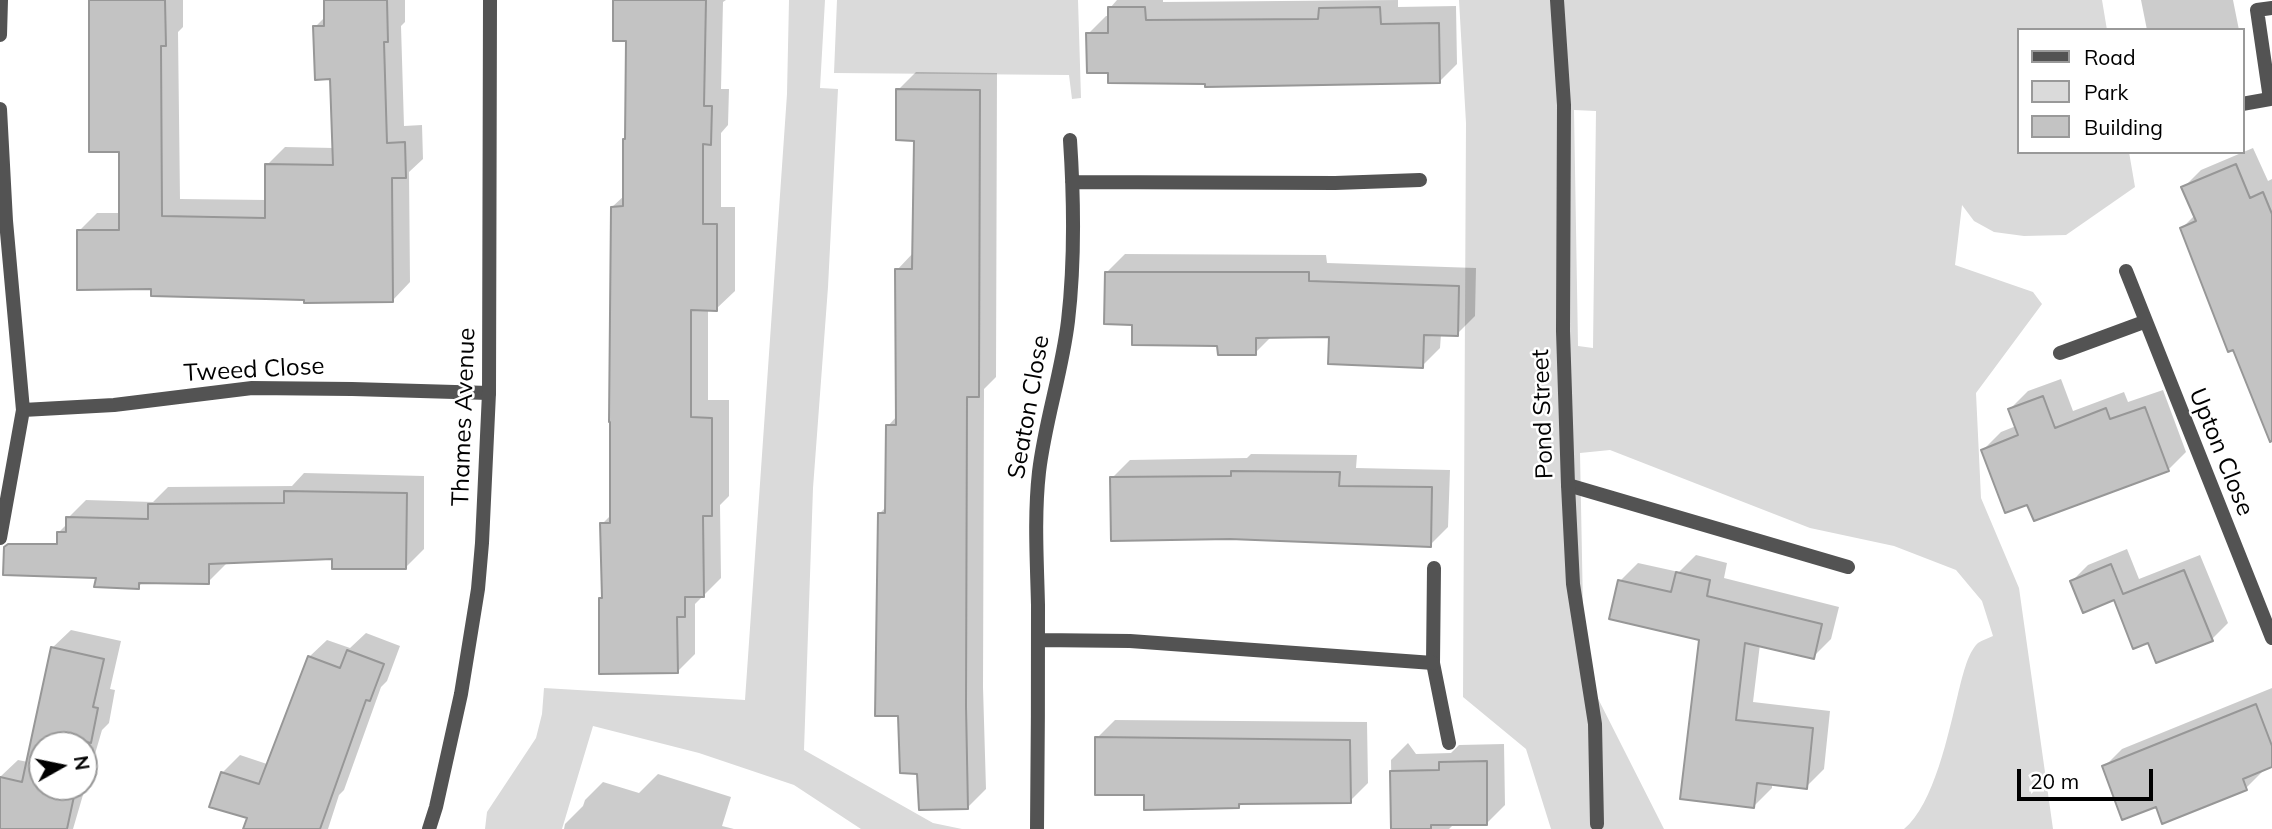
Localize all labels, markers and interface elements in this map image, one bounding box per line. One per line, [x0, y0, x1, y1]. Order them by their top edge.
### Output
legend [2016, 28, 2244, 154]
text: Road [2084, 44, 2135, 70]
text: Park [2084, 79, 2128, 105]
text: Building [2084, 114, 2163, 140]
street label: Thames Avenue [446, 327, 482, 507]
street label: Seaton Close [1002, 333, 1056, 481]
street label: Pond Street [1526, 349, 1560, 479]
street label: Tweed Close [183, 352, 325, 388]
street label: Upton Close [2182, 384, 2260, 520]
north arrow [28, 731, 98, 801]
text: N [69, 754, 95, 772]
scale bar [2020, 756, 2156, 800]
text: 20 m [2030, 768, 2079, 794]

